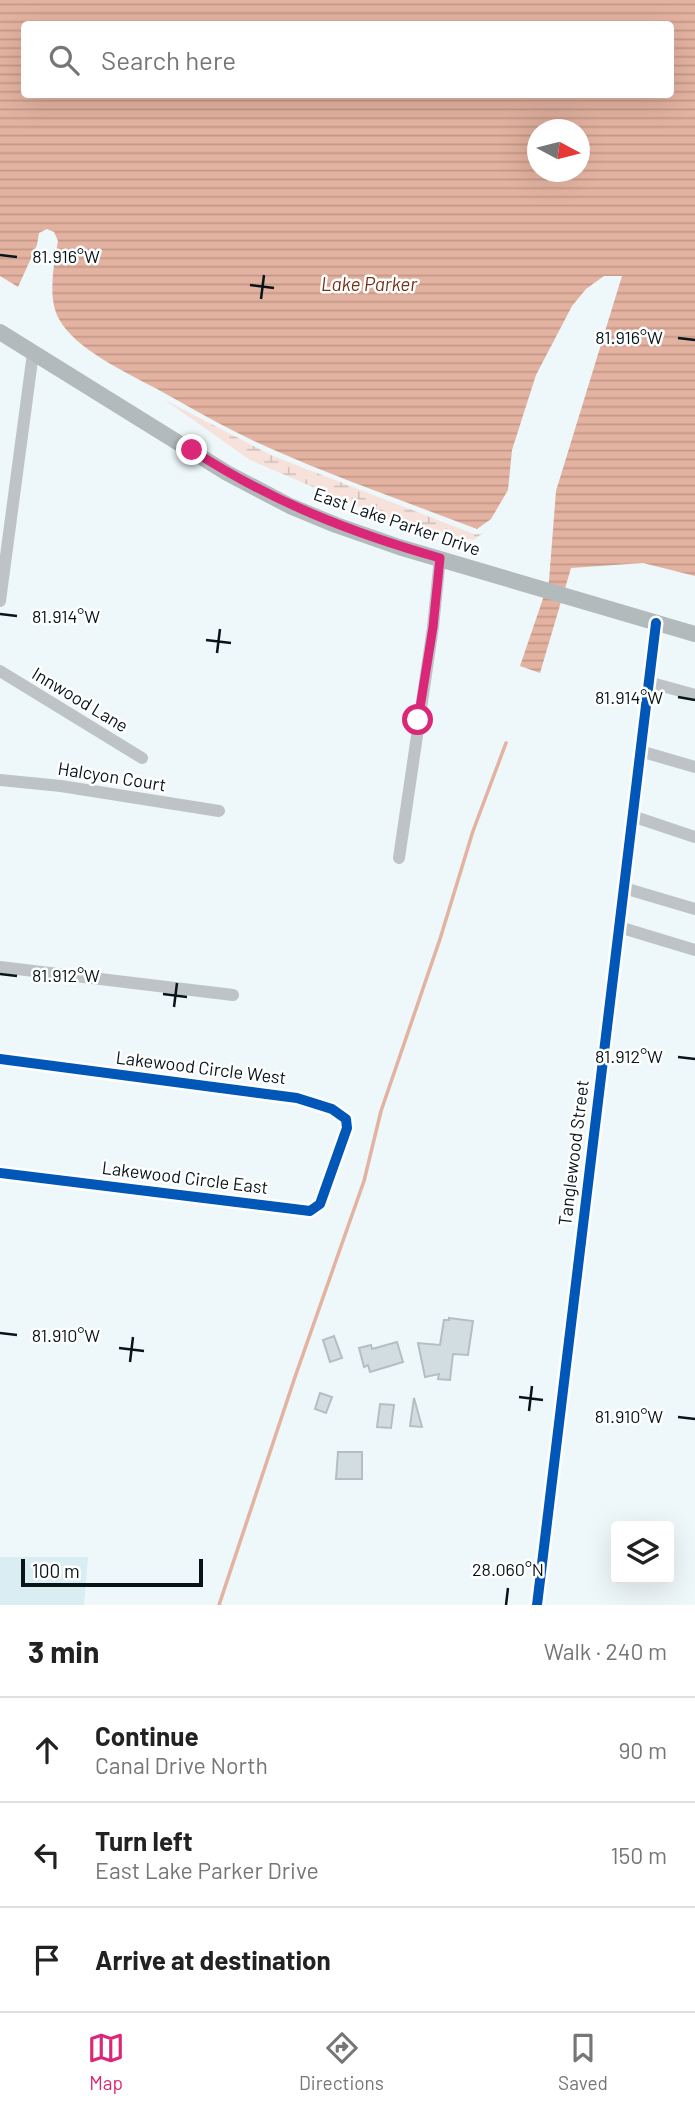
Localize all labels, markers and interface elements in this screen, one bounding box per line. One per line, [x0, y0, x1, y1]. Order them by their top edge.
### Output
search box [21, 21, 674, 98]
icon: search [45, 41, 83, 79]
text: Search here [101, 44, 236, 75]
north arrow [527, 119, 590, 182]
text: 81.916°W [32, 245, 100, 267]
water label: Lake Parker [321, 272, 418, 295]
text: 81.916°W [595, 326, 663, 348]
route end [176, 434, 207, 465]
street label: East Lake Parker Drive [311, 482, 484, 560]
text: 81.914°W [32, 605, 100, 627]
street label: Innwood Lane [28, 662, 133, 736]
text: 81.914°W [595, 686, 663, 708]
route start [402, 704, 433, 735]
street label: Halcyon Court [56, 757, 168, 795]
text: 81.912°W [32, 964, 100, 986]
text: 81.912°W [595, 1045, 663, 1067]
street label: Lakewood Circle West [115, 1046, 288, 1088]
street label: Tanglewood Street [553, 1079, 593, 1227]
street label: Lakewood Circle East [101, 1156, 269, 1198]
text: 81.910°W [32, 1324, 100, 1346]
text: 81.910°W [595, 1405, 663, 1427]
map controls [611, 1521, 674, 1584]
button: layers [611, 1521, 674, 1584]
scale bar [21, 1556, 203, 1588]
text: 28.060°N [472, 1558, 544, 1580]
text: 100 m [32, 1559, 80, 1582]
text: 3 min [28, 1633, 99, 1669]
text: Walk · 240 m [544, 1637, 667, 1665]
text: Continue [95, 1720, 199, 1751]
icon: ahead [28, 1731, 66, 1769]
text: 90 m [618, 1736, 667, 1764]
text: Canal Drive North [95, 1751, 268, 1779]
text: Turn left [95, 1825, 193, 1856]
icon: left [28, 1836, 66, 1874]
text: 150 m [611, 1841, 667, 1869]
text: East Lake Parker Drive [95, 1856, 319, 1884]
icon: arrive [28, 1941, 66, 1979]
text: Arrive at destination [95, 1944, 331, 1975]
tab: Map [87, 2029, 125, 2094]
tab: Directions [299, 2029, 384, 2094]
tab: Saved [558, 2029, 608, 2094]

